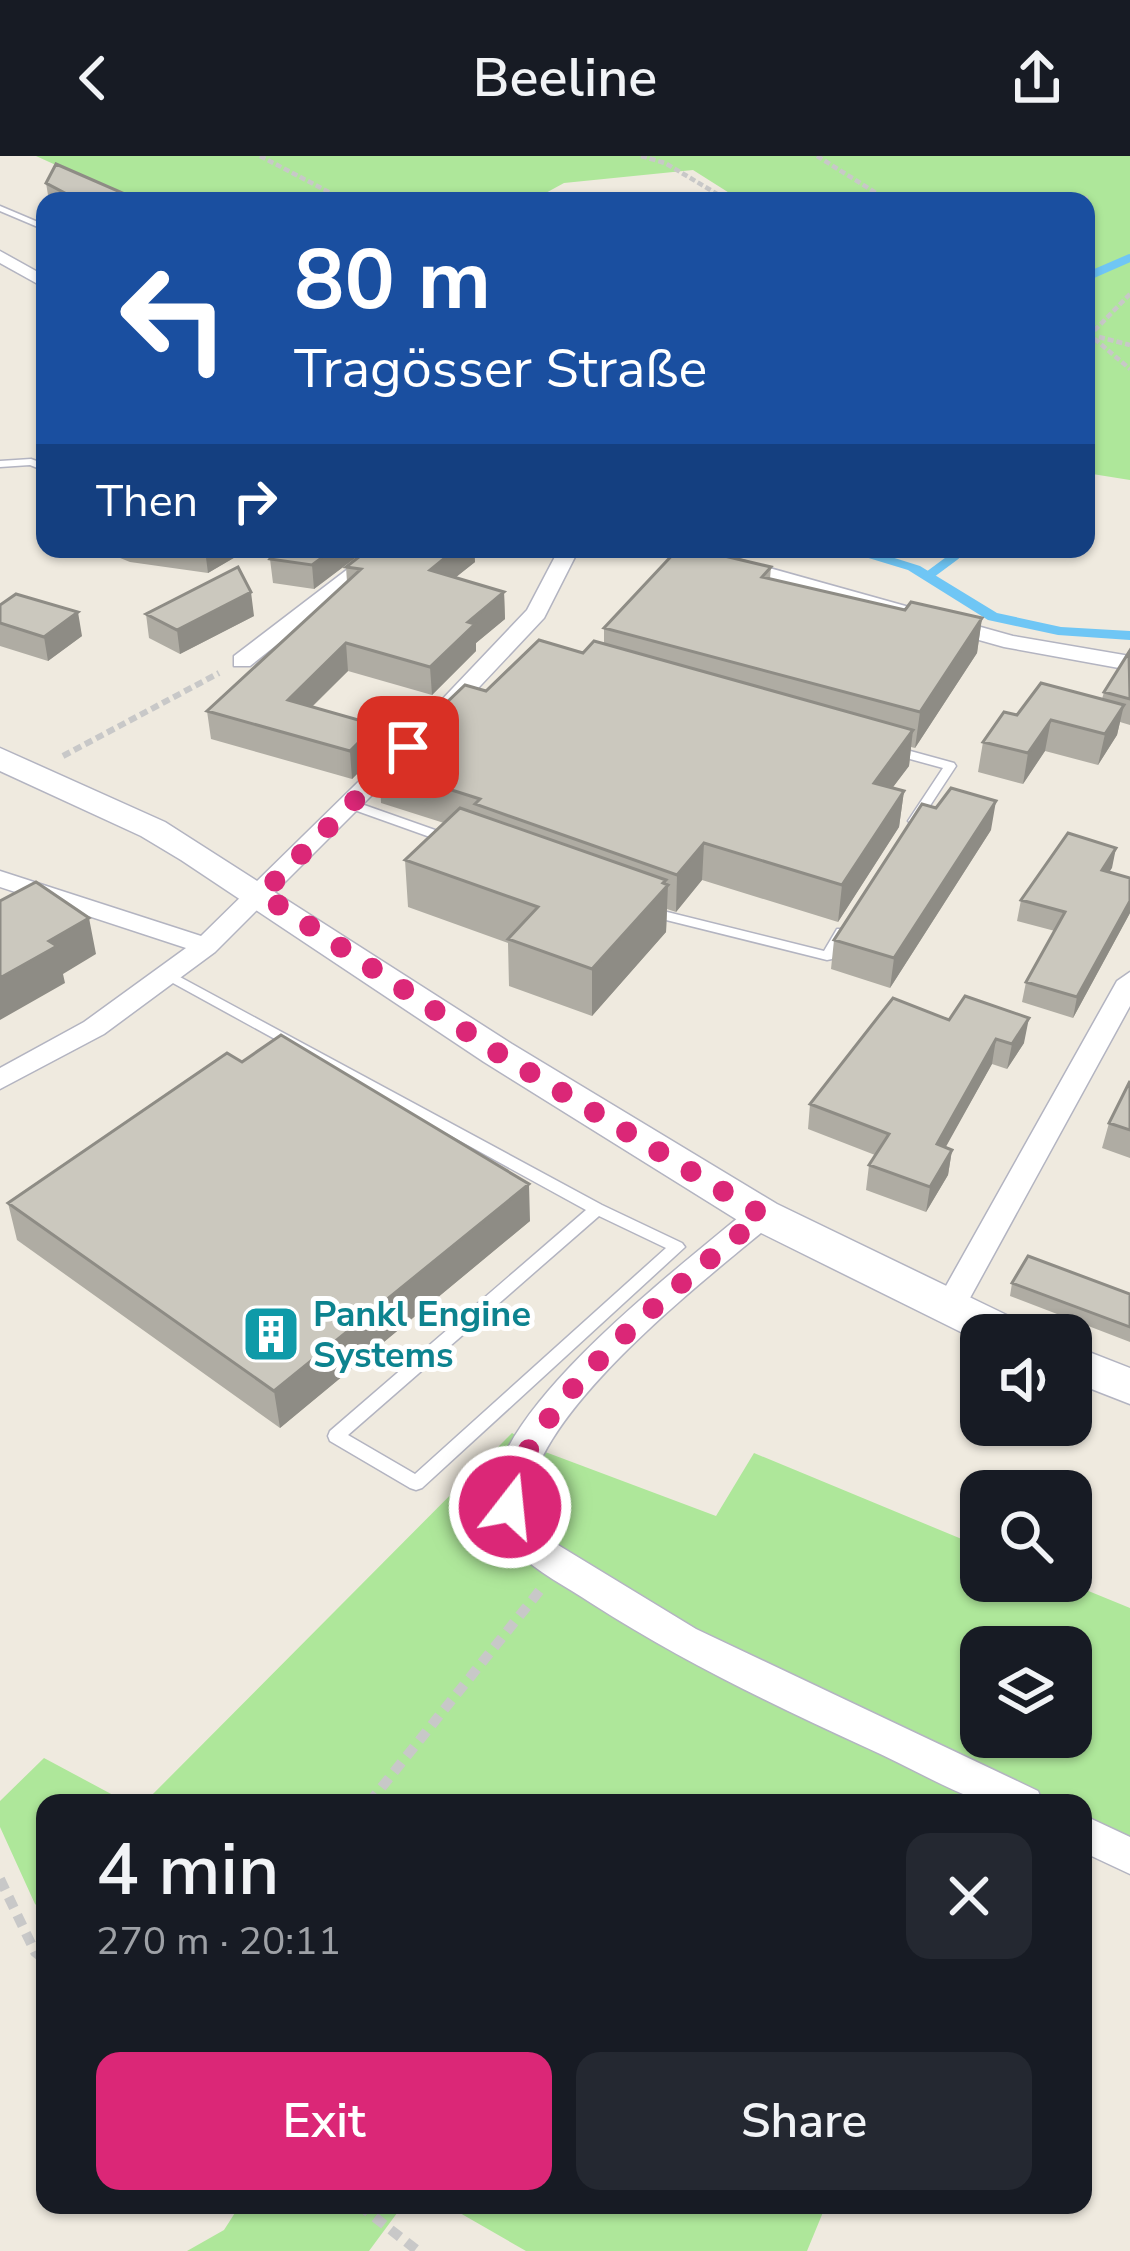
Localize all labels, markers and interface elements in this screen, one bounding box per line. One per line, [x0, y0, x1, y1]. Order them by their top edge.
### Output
text: Beeline [473, 41, 657, 115]
icon: back [60, 45, 126, 111]
icon: share [1004, 45, 1070, 111]
text: 80 m [294, 223, 491, 338]
icon: left [96, 240, 252, 396]
text: Tragösser Straße [294, 332, 707, 406]
icon: right [222, 468, 288, 534]
text: Then [96, 471, 198, 532]
pin [357, 696, 459, 798]
icon: arrive [375, 714, 441, 780]
place label: Pankl Engine Systems [313, 1290, 531, 1380]
building icon: Pankl Engine Systems [240, 1303, 302, 1365]
map controls [960, 1314, 1092, 1758]
button: sound [960, 1314, 1092, 1446]
position arrow [447, 1444, 573, 1570]
button: search [960, 1470, 1092, 1602]
button: layers [960, 1626, 1092, 1758]
text: 4 min [96, 1821, 279, 1919]
button: close [906, 1833, 1032, 1959]
text: 270 m · 20:11 [96, 1915, 341, 1968]
button: Exit [96, 2052, 552, 2190]
button: Share [576, 2052, 1032, 2190]

